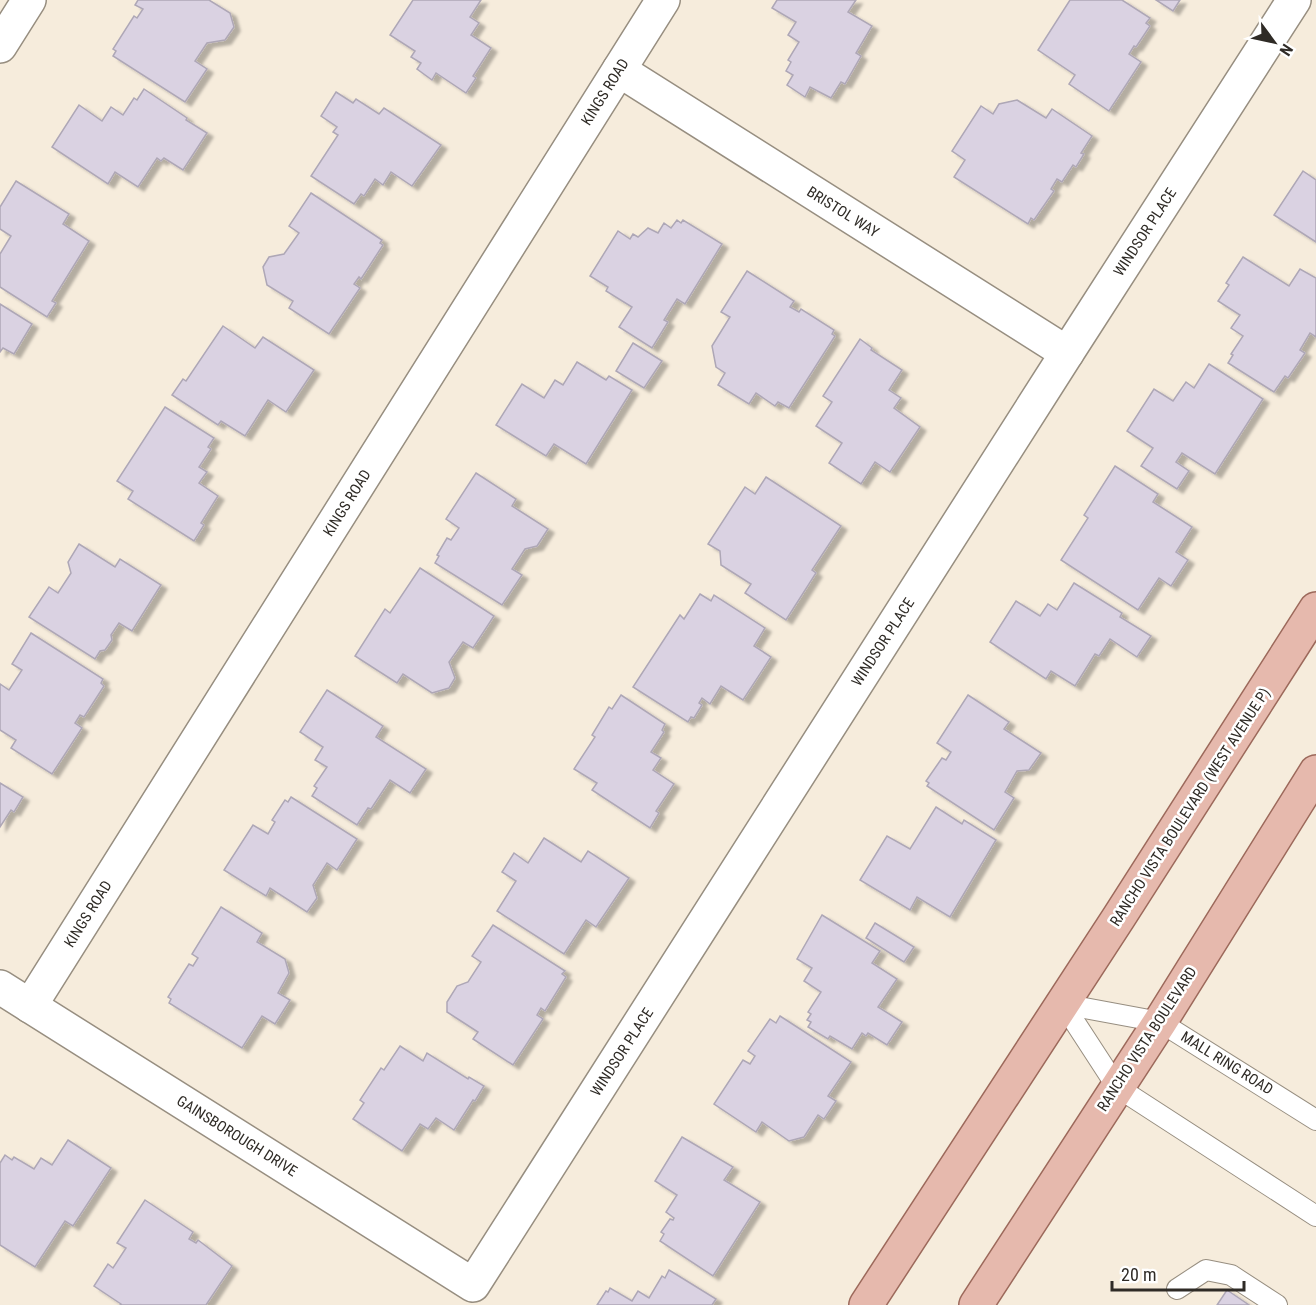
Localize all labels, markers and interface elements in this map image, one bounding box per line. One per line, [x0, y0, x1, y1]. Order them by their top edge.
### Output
north arrow [1244, 12, 1304, 72]
text: N [1276, 41, 1297, 59]
street label: KINGS ROAD [577, 55, 633, 129]
street label: BRISTOL WAY [804, 183, 883, 241]
street label: WINDSOR PLACE [1110, 185, 1180, 279]
street label: KINGS ROAD [319, 466, 375, 540]
street label: WINDSOR PLACE [848, 595, 918, 689]
street label: RANCHO VISTA BOULEVARD (WEST AVENUE P) [1106, 685, 1274, 929]
street label: KINGS ROAD [60, 877, 116, 951]
street label: RANCHO VISTA BOULEVARD [1094, 963, 1200, 1115]
street label: WINDSOR PLACE [587, 1005, 657, 1099]
street label: MALL RING ROAD [1178, 1028, 1276, 1098]
street label: GAINSBOROUGH DRIVE [173, 1092, 301, 1180]
scale bar [1112, 1254, 1244, 1292]
text: 20 m [1121, 1264, 1156, 1285]

